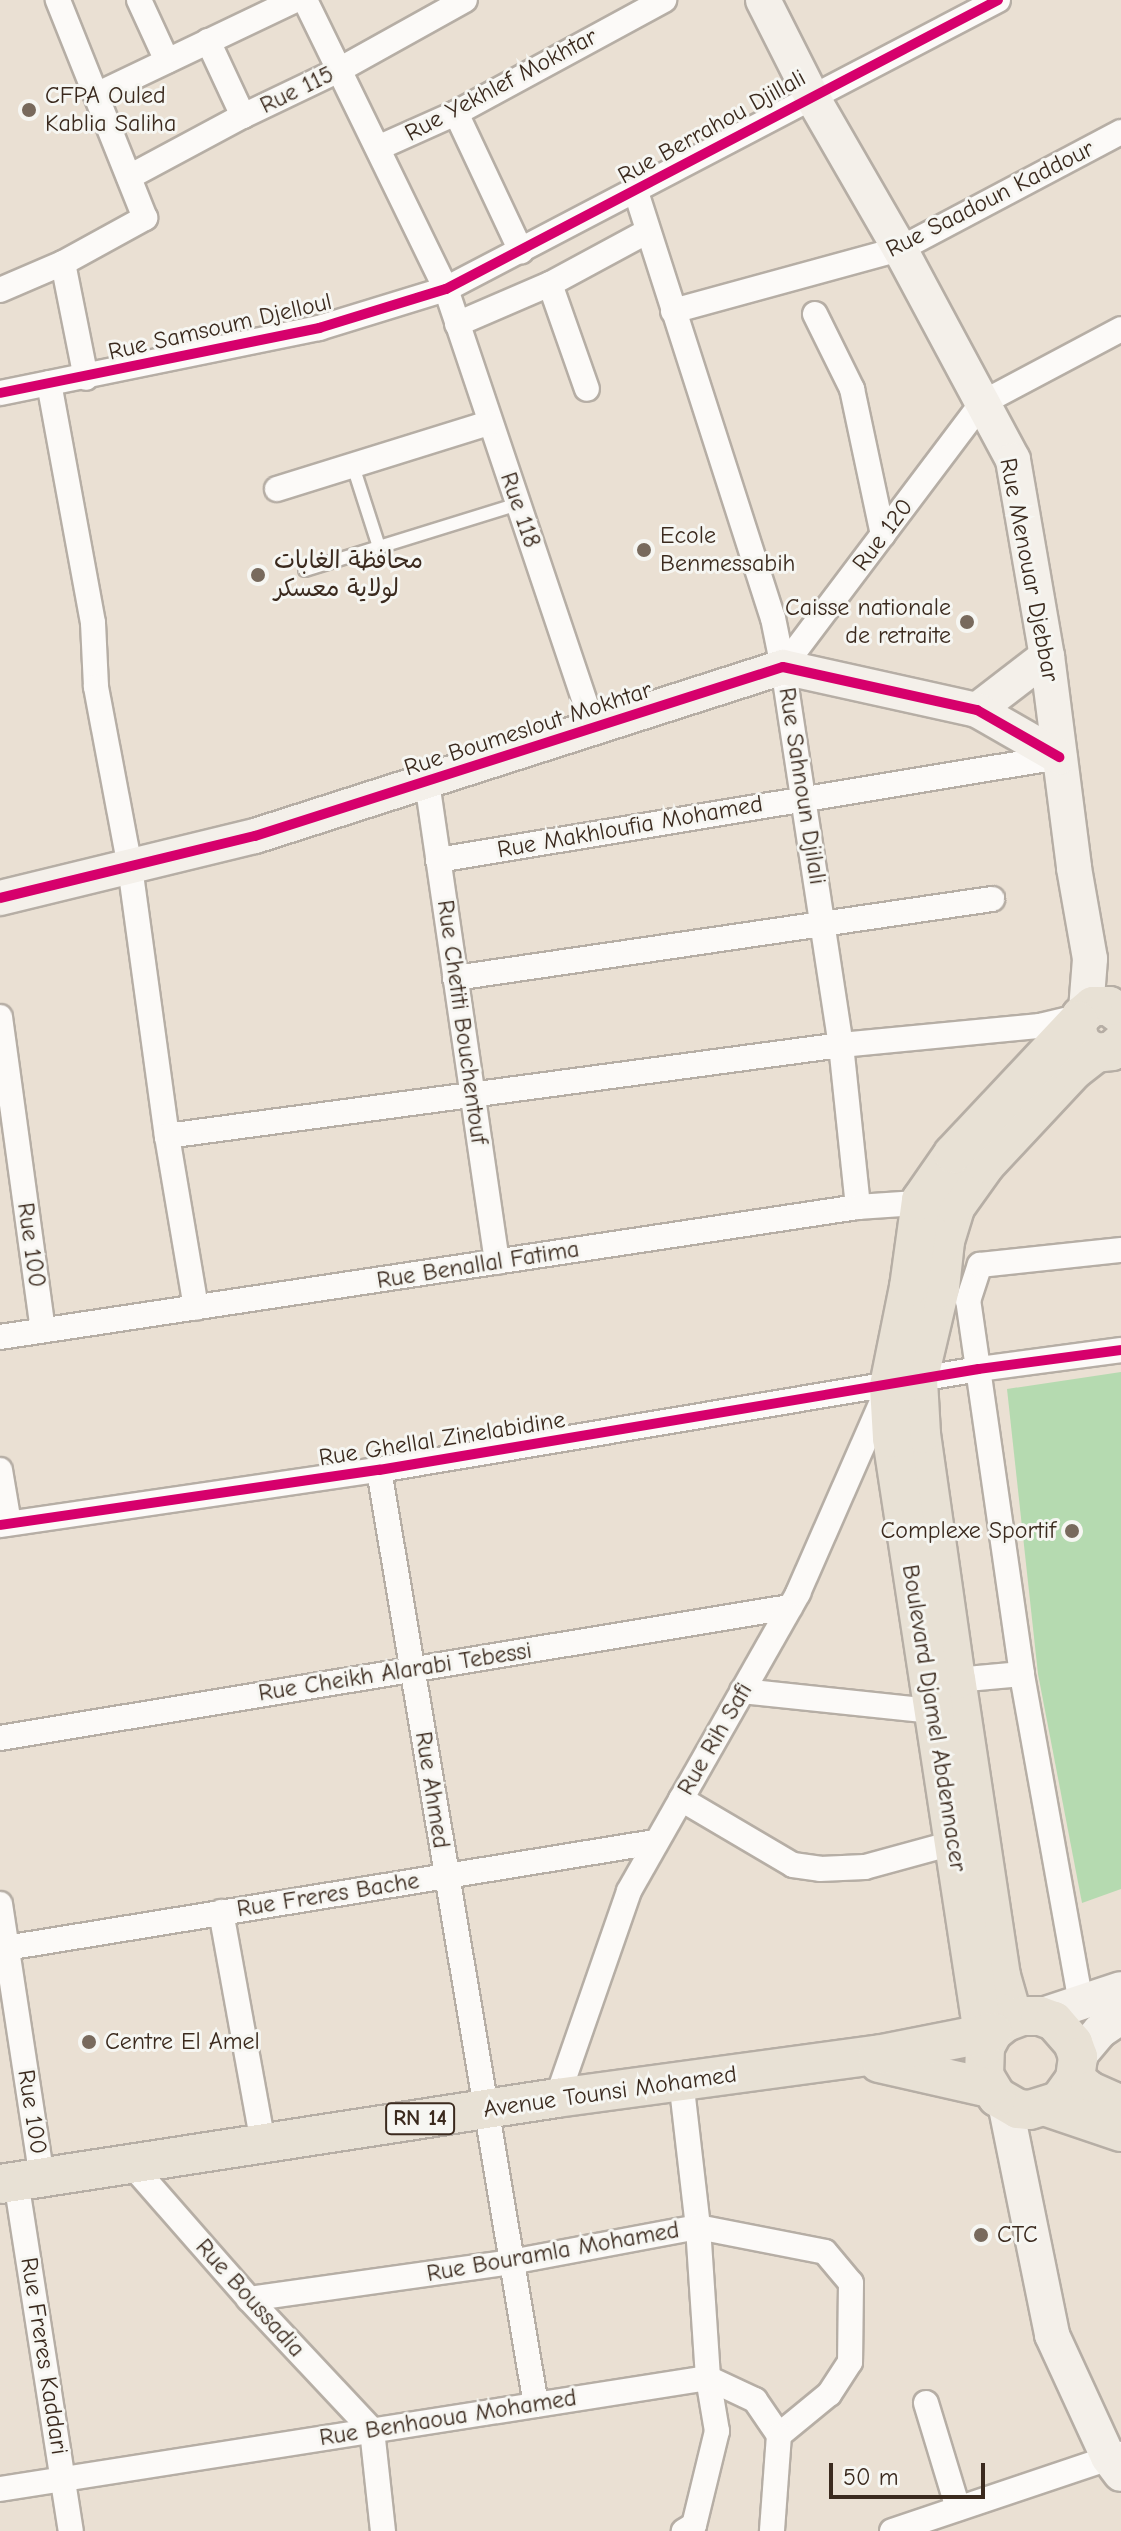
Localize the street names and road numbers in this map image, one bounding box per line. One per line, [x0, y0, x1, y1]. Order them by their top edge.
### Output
street label: Rue Yekhlef Mokhtar [400, 22, 602, 148]
street label: Rue 115 [255, 60, 339, 120]
street label: Rue Berrahou Djillali [613, 63, 811, 191]
street label: Rue Saadoun Kaddour [881, 134, 1099, 264]
street label: Rue Samsoum Djelloul [106, 287, 334, 367]
street label: Rue Menouar Djebbar [993, 456, 1065, 684]
street label: Rue 118 [494, 468, 546, 552]
street label: Rue 120 [846, 493, 920, 577]
street label: Rue Boumeslout Mokhtar [400, 675, 656, 783]
street label: Rue Sahnoun Djilali [772, 685, 832, 887]
street label: Rue Makhloufia Mohamed [495, 789, 765, 865]
street label: Rue Chetiti Bouchentouf [431, 898, 493, 1146]
street label: Rue 100 [11, 1201, 51, 1289]
street label: Rue Benallal Fatima [375, 1235, 581, 1295]
street label: Rue Ghellal Zinelabidine [317, 1405, 567, 1473]
street label: Boulevard Djamel Abdennacer [895, 1562, 973, 1874]
street label: Rue Cheikh Alarabi Tebessi [256, 1636, 534, 1708]
street label: Rue Rih Safi [671, 1678, 759, 1800]
street label: Rue Ahmed [409, 1729, 455, 1851]
street label: Rue Freres Bache [235, 1866, 421, 1924]
street label: Avenue Tounsi Mohamed [481, 2060, 739, 2124]
street label: Rue 100 [11, 2068, 53, 2156]
road number: RN 14 [384, 2101, 456, 2137]
street label: Rue Bouramla Mohamed [424, 2216, 682, 2288]
street label: Rue Boussadia [189, 2233, 311, 2363]
street label: Rue Freres Kaddari [14, 2255, 74, 2457]
street label: Rue Benhaoua Mohamed [317, 2383, 579, 2453]

